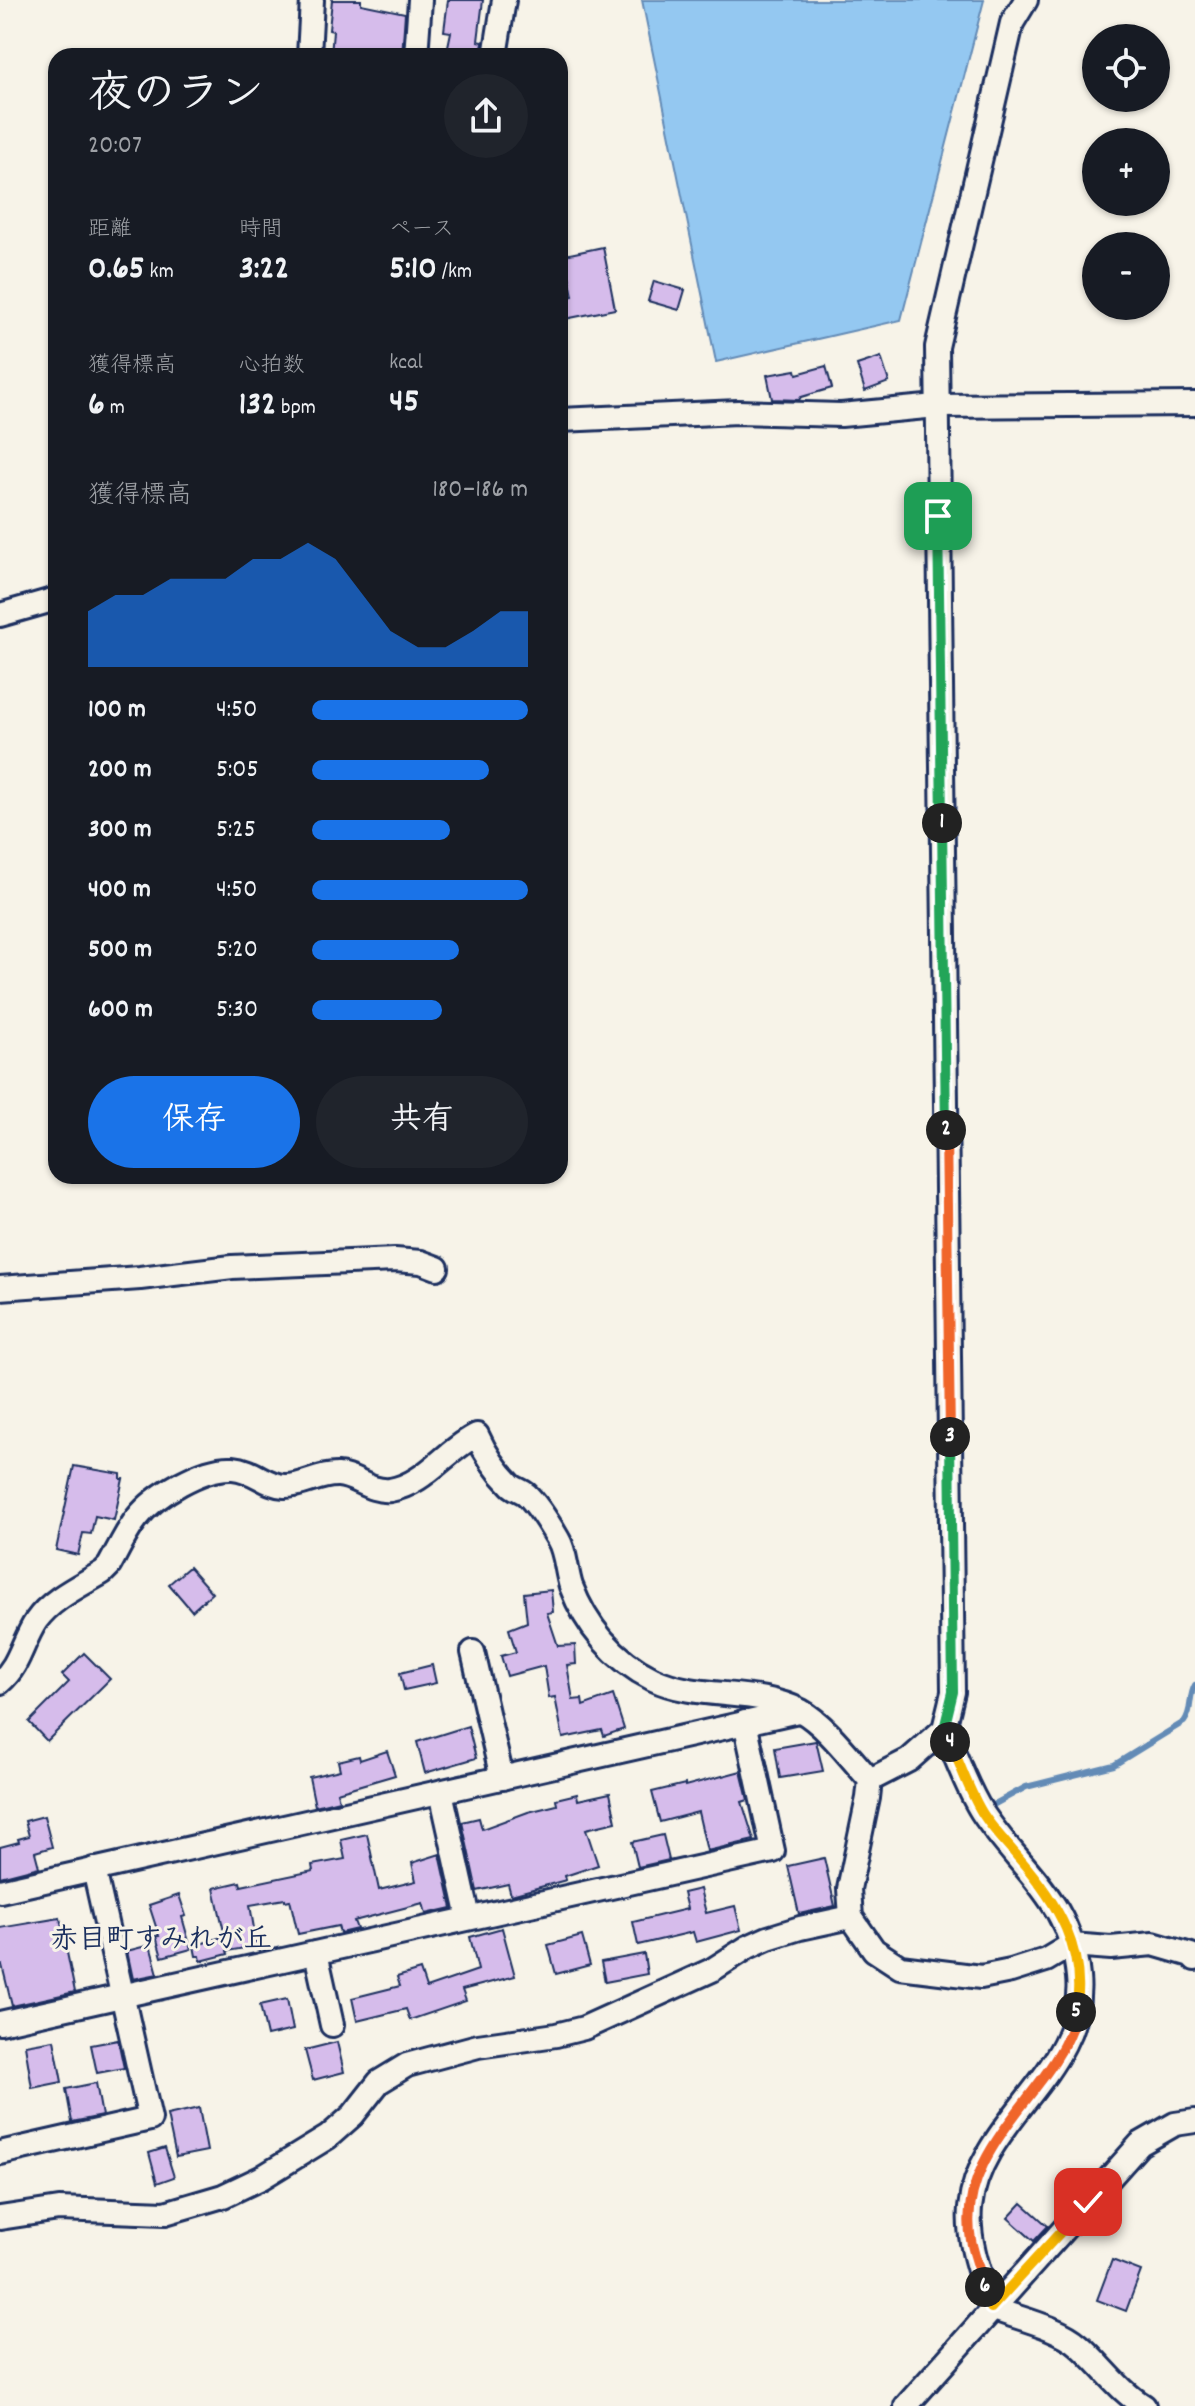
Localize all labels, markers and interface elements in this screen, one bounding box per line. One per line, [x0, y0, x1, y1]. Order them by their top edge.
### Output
map controls [1082, 24, 1170, 320]
button: locate [1082, 24, 1170, 112]
text: 夜のラン [88, 66, 264, 129]
button: share [444, 74, 528, 158]
text: 20:07 [88, 128, 142, 165]
button: + [1082, 128, 1170, 216]
text: 距離 [88, 215, 132, 246]
text: 時間 [239, 215, 283, 246]
text: ペース [389, 215, 454, 246]
button: − [1082, 232, 1170, 320]
text: 0.65 [88, 246, 145, 295]
text: 3:22 [239, 246, 289, 295]
text: 5:10 [389, 246, 437, 295]
text: km [145, 257, 174, 288]
text: /km [437, 257, 472, 288]
text: kcal [389, 348, 423, 379]
text: 獲得標高 [88, 351, 176, 382]
text: 心拍数 [239, 351, 305, 382]
text: 45 [389, 379, 419, 428]
text: 6 [88, 382, 105, 431]
text: 132 [239, 382, 276, 431]
text: m [105, 393, 125, 424]
text: bpm [276, 393, 316, 424]
text: 180–186 m [432, 472, 528, 509]
text: 獲得標高 [88, 478, 192, 515]
pin [904, 482, 972, 550]
icon: arrive [916, 494, 960, 538]
text: 100 m [88, 692, 146, 729]
text: 4:50 [216, 692, 257, 729]
text: 200 m [88, 752, 152, 789]
text: 5:05 [216, 752, 259, 789]
pin: 1 [922, 803, 962, 843]
text: 1 [940, 807, 944, 838]
text: 300 m [88, 812, 152, 849]
text: 5:25 [216, 812, 256, 849]
text: 400 m [88, 872, 151, 909]
text: 4:50 [216, 872, 257, 909]
text: 500 m [88, 932, 152, 969]
text: 5:20 [216, 932, 258, 969]
text: 600 m [88, 992, 153, 1029]
text: 5:30 [216, 992, 258, 1029]
button: 保存 [88, 1076, 300, 1168]
button: 共有 [316, 1076, 528, 1168]
pin: 2 [926, 1110, 966, 1150]
text: 2 [941, 1114, 951, 1145]
pin: 3 [930, 1417, 970, 1457]
text: 3 [945, 1421, 955, 1452]
pin: 4 [930, 1722, 970, 1762]
text: 4 [945, 1726, 955, 1757]
district label: 赤目町すみれが丘 [50, 1922, 272, 1962]
pin: 5 [1056, 1992, 1096, 2032]
text: 5 [1071, 1996, 1081, 2027]
pin [1054, 2168, 1122, 2236]
icon: check [1066, 2180, 1110, 2224]
pin: 6 [965, 2267, 1005, 2307]
text: 6 [980, 2271, 990, 2302]

